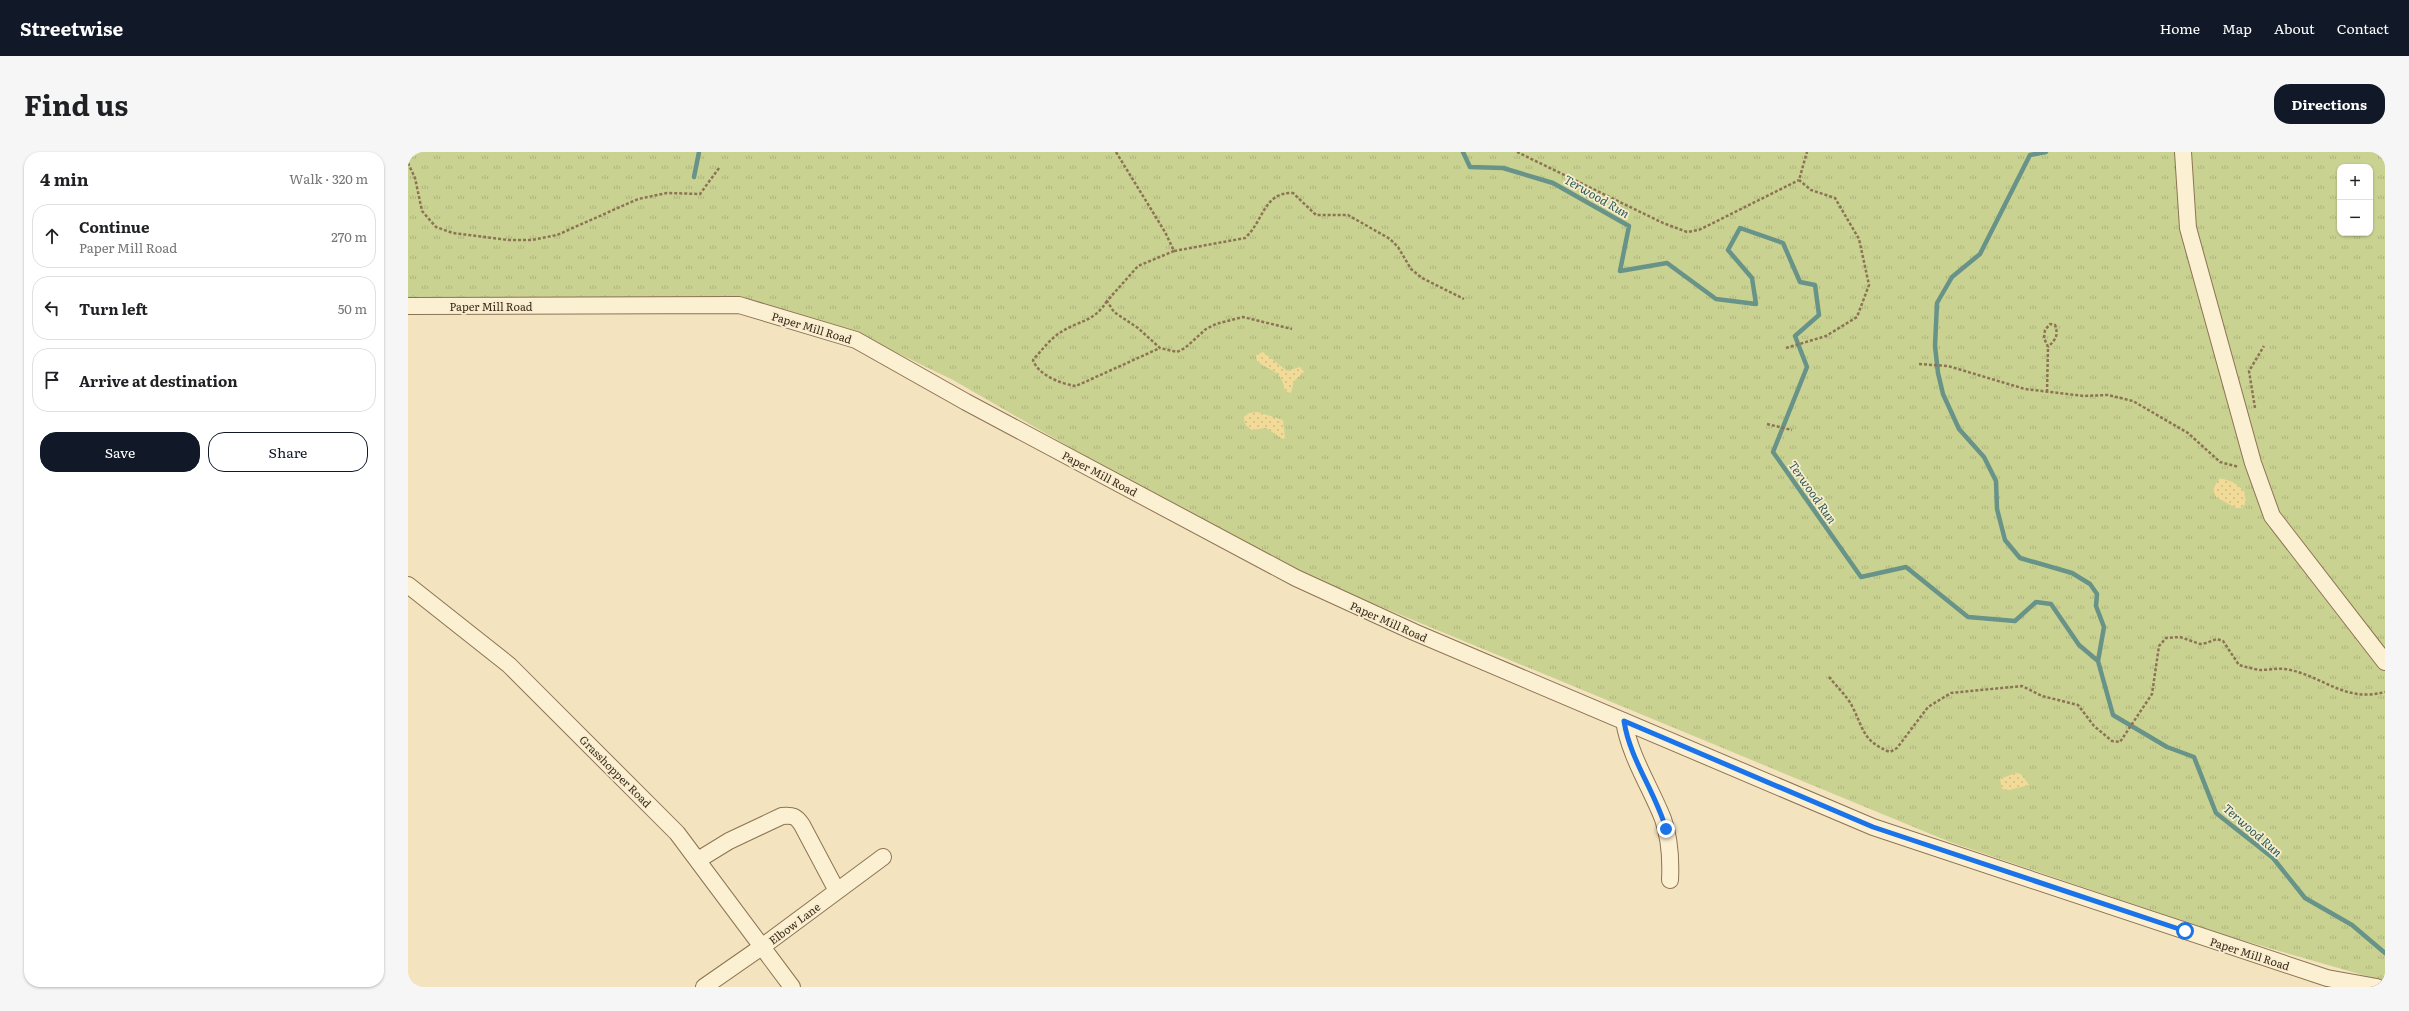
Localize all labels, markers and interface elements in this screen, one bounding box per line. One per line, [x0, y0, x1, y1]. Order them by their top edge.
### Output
text: Streetwise [20, 14, 123, 42]
text: Home [2160, 18, 2200, 38]
text: Map [2222, 18, 2252, 38]
text: About [2274, 18, 2315, 38]
text: Contact [2337, 18, 2389, 38]
text: Find us [24, 83, 128, 125]
button: Directions [2274, 84, 2385, 124]
map controls [2337, 164, 2373, 236]
button: + [2337, 164, 2373, 200]
text: 4 min [40, 166, 89, 191]
text: Walk · 320 m [289, 169, 368, 188]
water label: Terwood Run [1561, 170, 1633, 222]
button: − [2337, 200, 2373, 236]
text: Continue [79, 215, 149, 238]
icon: ahead [41, 225, 63, 247]
text: 270 m [331, 227, 367, 246]
text: Paper Mill Road [79, 238, 177, 257]
icon: left [41, 297, 63, 319]
text: Turn left [79, 297, 148, 320]
street label: Paper Mill Road [449, 298, 533, 314]
text: 50 m [338, 299, 367, 318]
street label: Paper Mill Road [770, 307, 854, 347]
icon: arrive [41, 369, 63, 391]
text: Arrive at destination [79, 369, 238, 392]
button: Save [40, 432, 200, 472]
button: Share [208, 432, 368, 472]
street label: Paper Mill Road [1060, 446, 1141, 500]
water label: Terwood Run [1785, 457, 1841, 527]
street label: Paper Mill Road [1348, 597, 1430, 645]
street label: Grasshopper Road [576, 731, 656, 811]
water label: Terwood Run [2220, 799, 2286, 861]
route end [1657, 820, 1675, 838]
street label: Elbow Lane [765, 898, 823, 948]
route start [2176, 922, 2194, 940]
street label: Paper Mill Road [2208, 933, 2292, 974]

